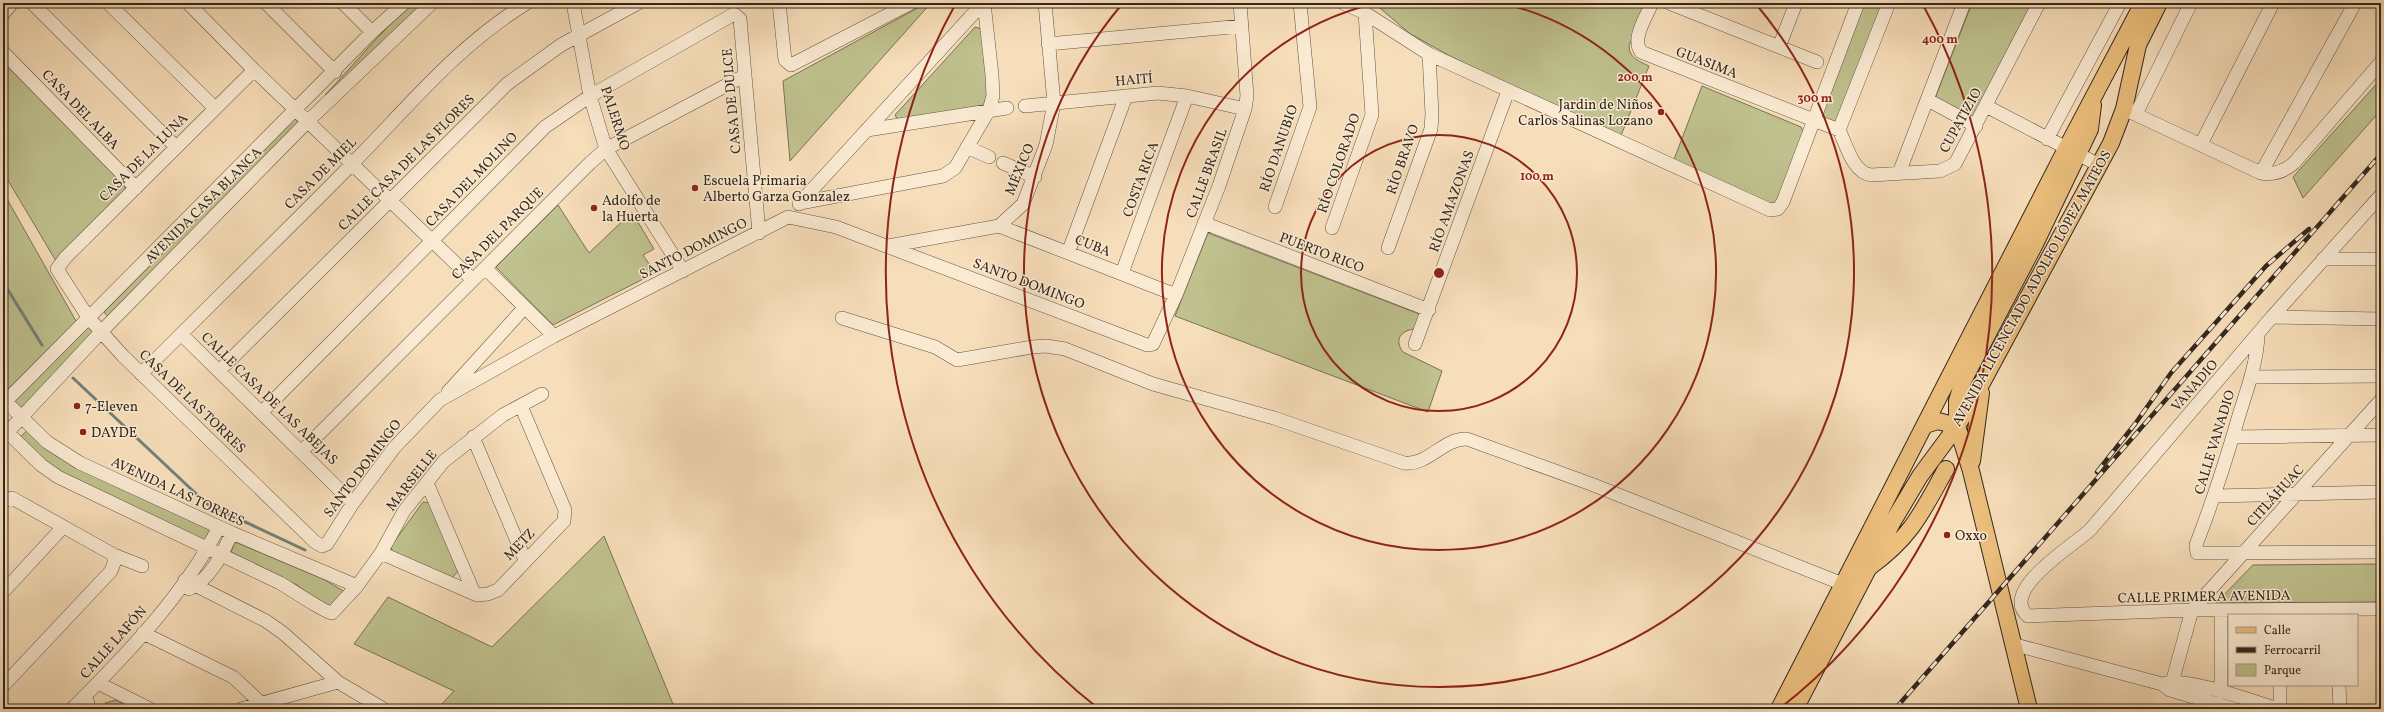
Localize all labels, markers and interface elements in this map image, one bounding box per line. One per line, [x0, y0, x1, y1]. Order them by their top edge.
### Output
text: 400 m [1922, 32, 1958, 48]
street label: GUASIMA [1673, 43, 1740, 84]
street label: CASA DE DULCE [718, 47, 747, 154]
street label: CASA DEL ALBA [37, 66, 123, 154]
street label: HAITÍ [1114, 69, 1154, 92]
text: 200 m [1617, 70, 1653, 86]
street label: PALERMO [595, 84, 634, 153]
street label: CUPATIZIO [1936, 85, 1987, 157]
street label: CALLE CASA DE LAS FLORES [335, 91, 480, 236]
text: 300 m [1798, 91, 1833, 107]
place label: Jardin de Niños Carlos Salinas Lozano [1518, 96, 1653, 131]
street label: RÍO DANUBIO [1256, 102, 1303, 195]
marker: Jardin de Niños Carlos Salinas Lozano [1656, 107, 1666, 117]
street label: CASA DE LA LUNA [96, 109, 193, 207]
street label: RÍO COLORADO [1313, 111, 1365, 216]
street label: RÍO BRAVO [1383, 122, 1424, 197]
street label: CALLE BRASIL [1182, 126, 1233, 221]
street label: CASA DEL MOLINO [422, 128, 522, 232]
street label: CASA DE MIEL [281, 134, 361, 214]
street label: COSTA RICA [1119, 139, 1164, 220]
street label: MÉXICO [1001, 141, 1040, 199]
street label: AVENIDA CASA BLANCA [141, 143, 267, 269]
street label: AVENIDA LICENCIADO ADOLFO LÓPEZ MATEOS [1947, 147, 2117, 430]
street label: RÍO AMAZONAS [1425, 148, 1480, 255]
text: 100 m [1520, 169, 1554, 185]
place label: Escuela Primaria Alberto Garza Gonzalez [703, 172, 850, 207]
marker: Escuela Primaria Alberto Garza Gonzalez [690, 183, 700, 193]
street label: CASA DEL PARQUE [448, 184, 548, 284]
place label: Adolfo de la Huerta [602, 192, 661, 227]
marker: Adolfo de la Huerta [589, 203, 599, 213]
street label: SANTO DOMINGO [637, 214, 751, 285]
street label: PUERTO RICO [1276, 229, 1367, 278]
street label: CUBA [1072, 231, 1113, 262]
street label: SANTO DOMINGO [970, 254, 1087, 314]
centre of rings [1432, 266, 1446, 280]
street label: CALLE CASA DE LAS ABEJAS [196, 328, 342, 470]
street label: CASA DE LAS TORRES [134, 346, 250, 458]
street label: VANADIO [2167, 356, 2223, 416]
street label: CALLE VANADIO [2191, 388, 2240, 497]
place label: 7-Eleven [85, 398, 138, 417]
marker: 7-Eleven [72, 401, 82, 411]
street label: SANTO DOMINGO [320, 416, 406, 522]
place label: DAYDE [91, 424, 137, 443]
marker: DAYDE [78, 427, 88, 437]
street label: MARSELLE [382, 446, 442, 515]
street label: AVENIDA LAS TORRES [108, 453, 247, 532]
street label: CITLÁHUAC [2243, 461, 2309, 531]
street label: METZ [500, 525, 540, 565]
place label: Oxxo [1955, 527, 1987, 546]
marker: Oxxo [1942, 530, 1952, 540]
street label: CALLE PRIMERA AVENIDA [2117, 586, 2291, 609]
street label: CALLE LAFÓN [76, 602, 152, 683]
legend [2228, 614, 2358, 686]
text: Calle [2264, 623, 2291, 639]
text: Ferrocarril [2264, 643, 2321, 659]
text: Parque [2264, 663, 2301, 679]

